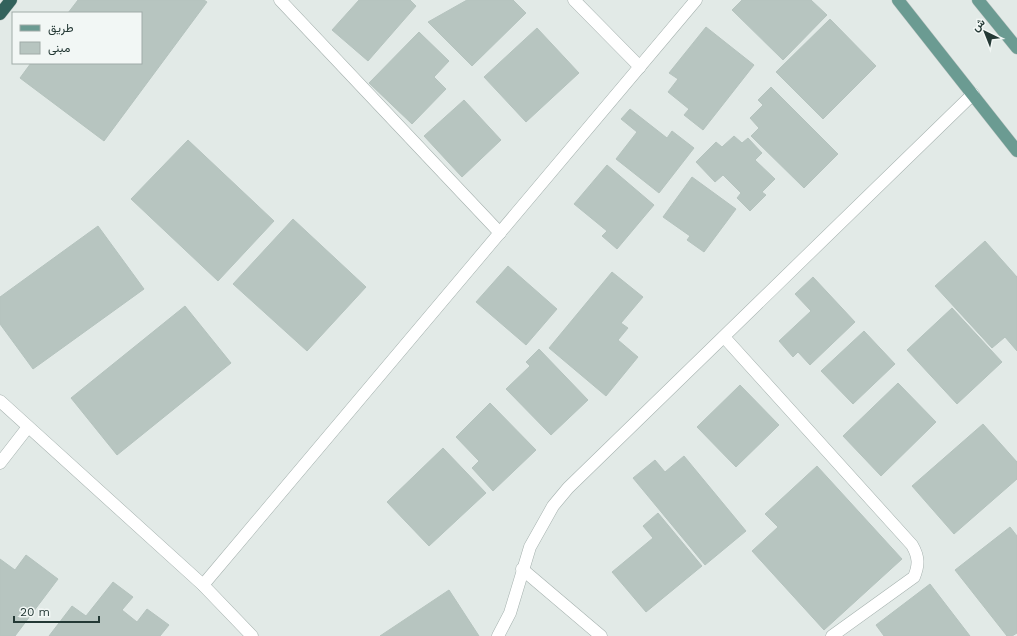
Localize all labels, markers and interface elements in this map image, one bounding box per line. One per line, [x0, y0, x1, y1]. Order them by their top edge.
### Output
legend [12, 12, 142, 64]
north arrow [965, 12, 1005, 52]
text: ش [969, 16, 988, 34]
text: طريق [48, 21, 74, 36]
text: مبنى [48, 41, 70, 56]
scale bar [14, 598, 99, 624]
text: 20 m [20, 605, 50, 619]

